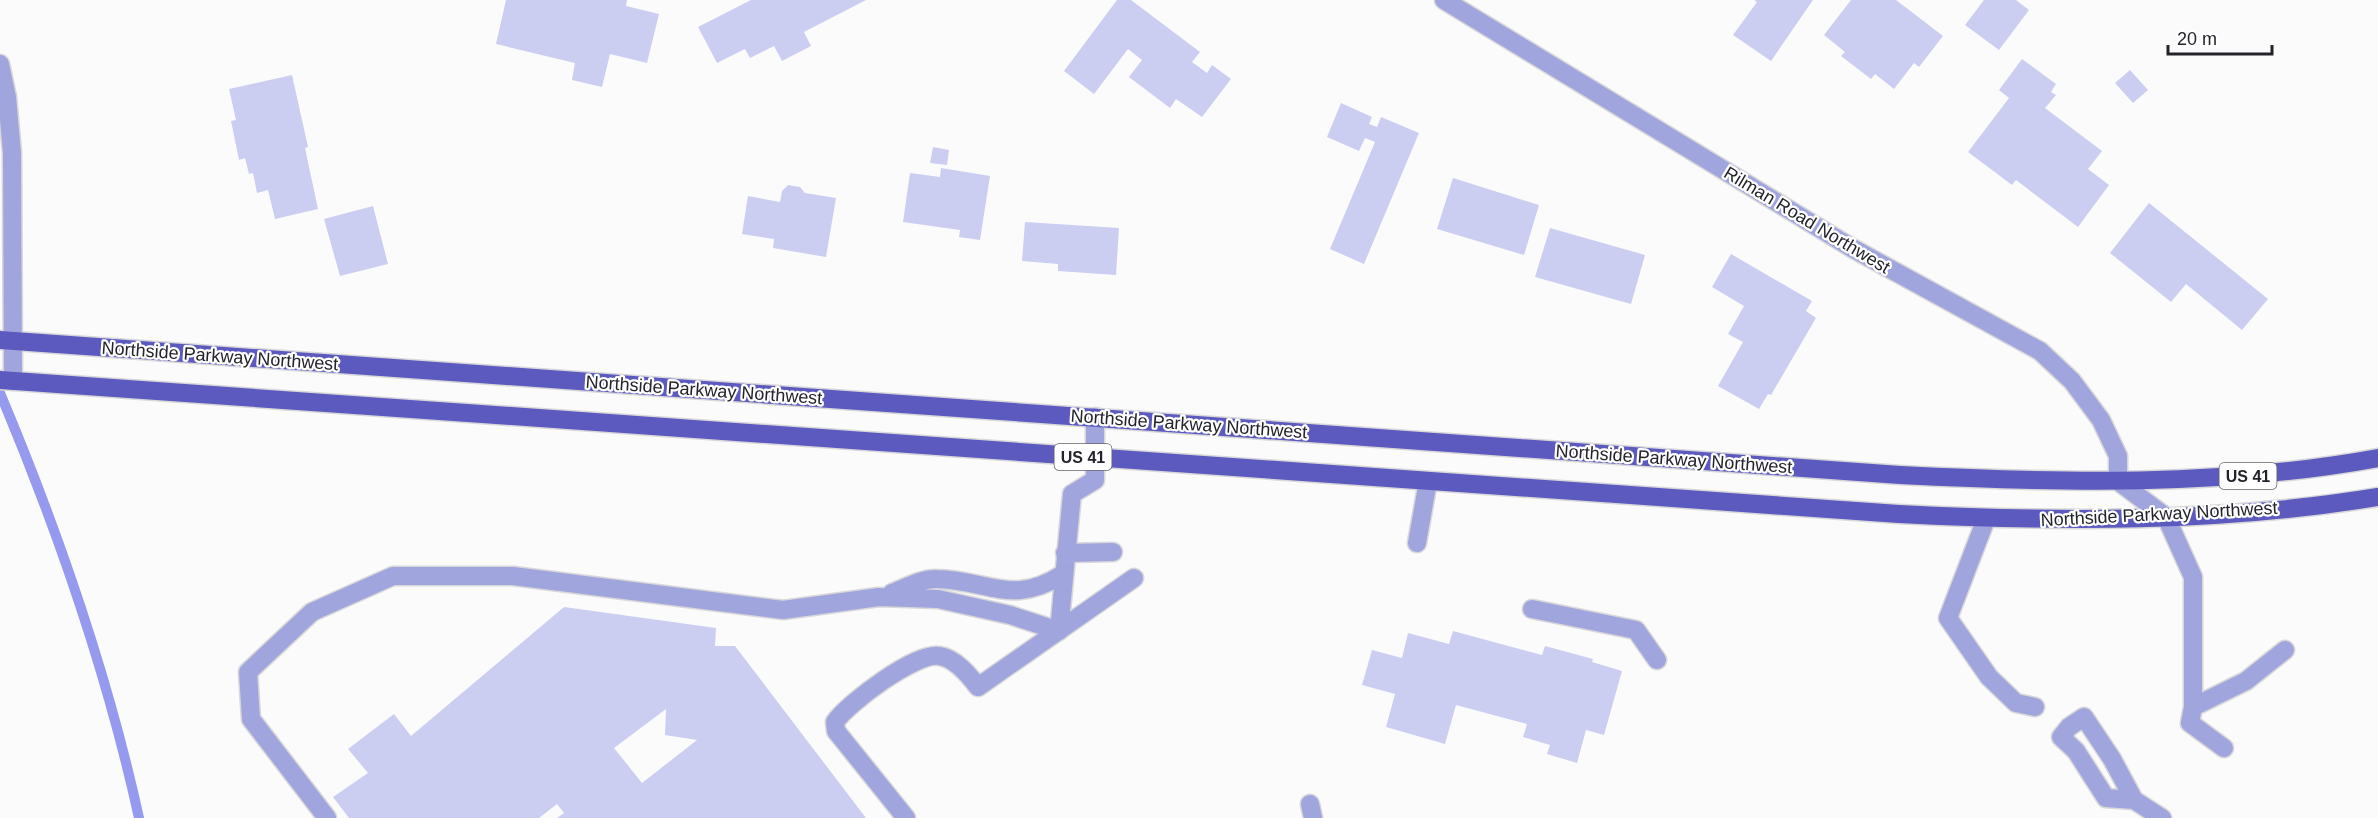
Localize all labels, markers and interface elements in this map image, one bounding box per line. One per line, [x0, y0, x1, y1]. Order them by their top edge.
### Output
scale bar [2168, 18, 2272, 56]
text: 20 m [2177, 29, 2217, 49]
street label: Rilman Road Northwest [1720, 162, 1894, 278]
street label: Northside Parkway Northwest [101, 338, 339, 374]
street label: Northside Parkway Northwest [585, 372, 823, 408]
street label: Northside Parkway Northwest [1070, 406, 1308, 442]
street label: Northside Parkway Northwest [1555, 441, 1793, 477]
road number: US 41 [1054, 444, 1112, 470]
road number: US 41 [2220, 463, 2276, 489]
street label: Northside Parkway Northwest [2040, 498, 2278, 530]

